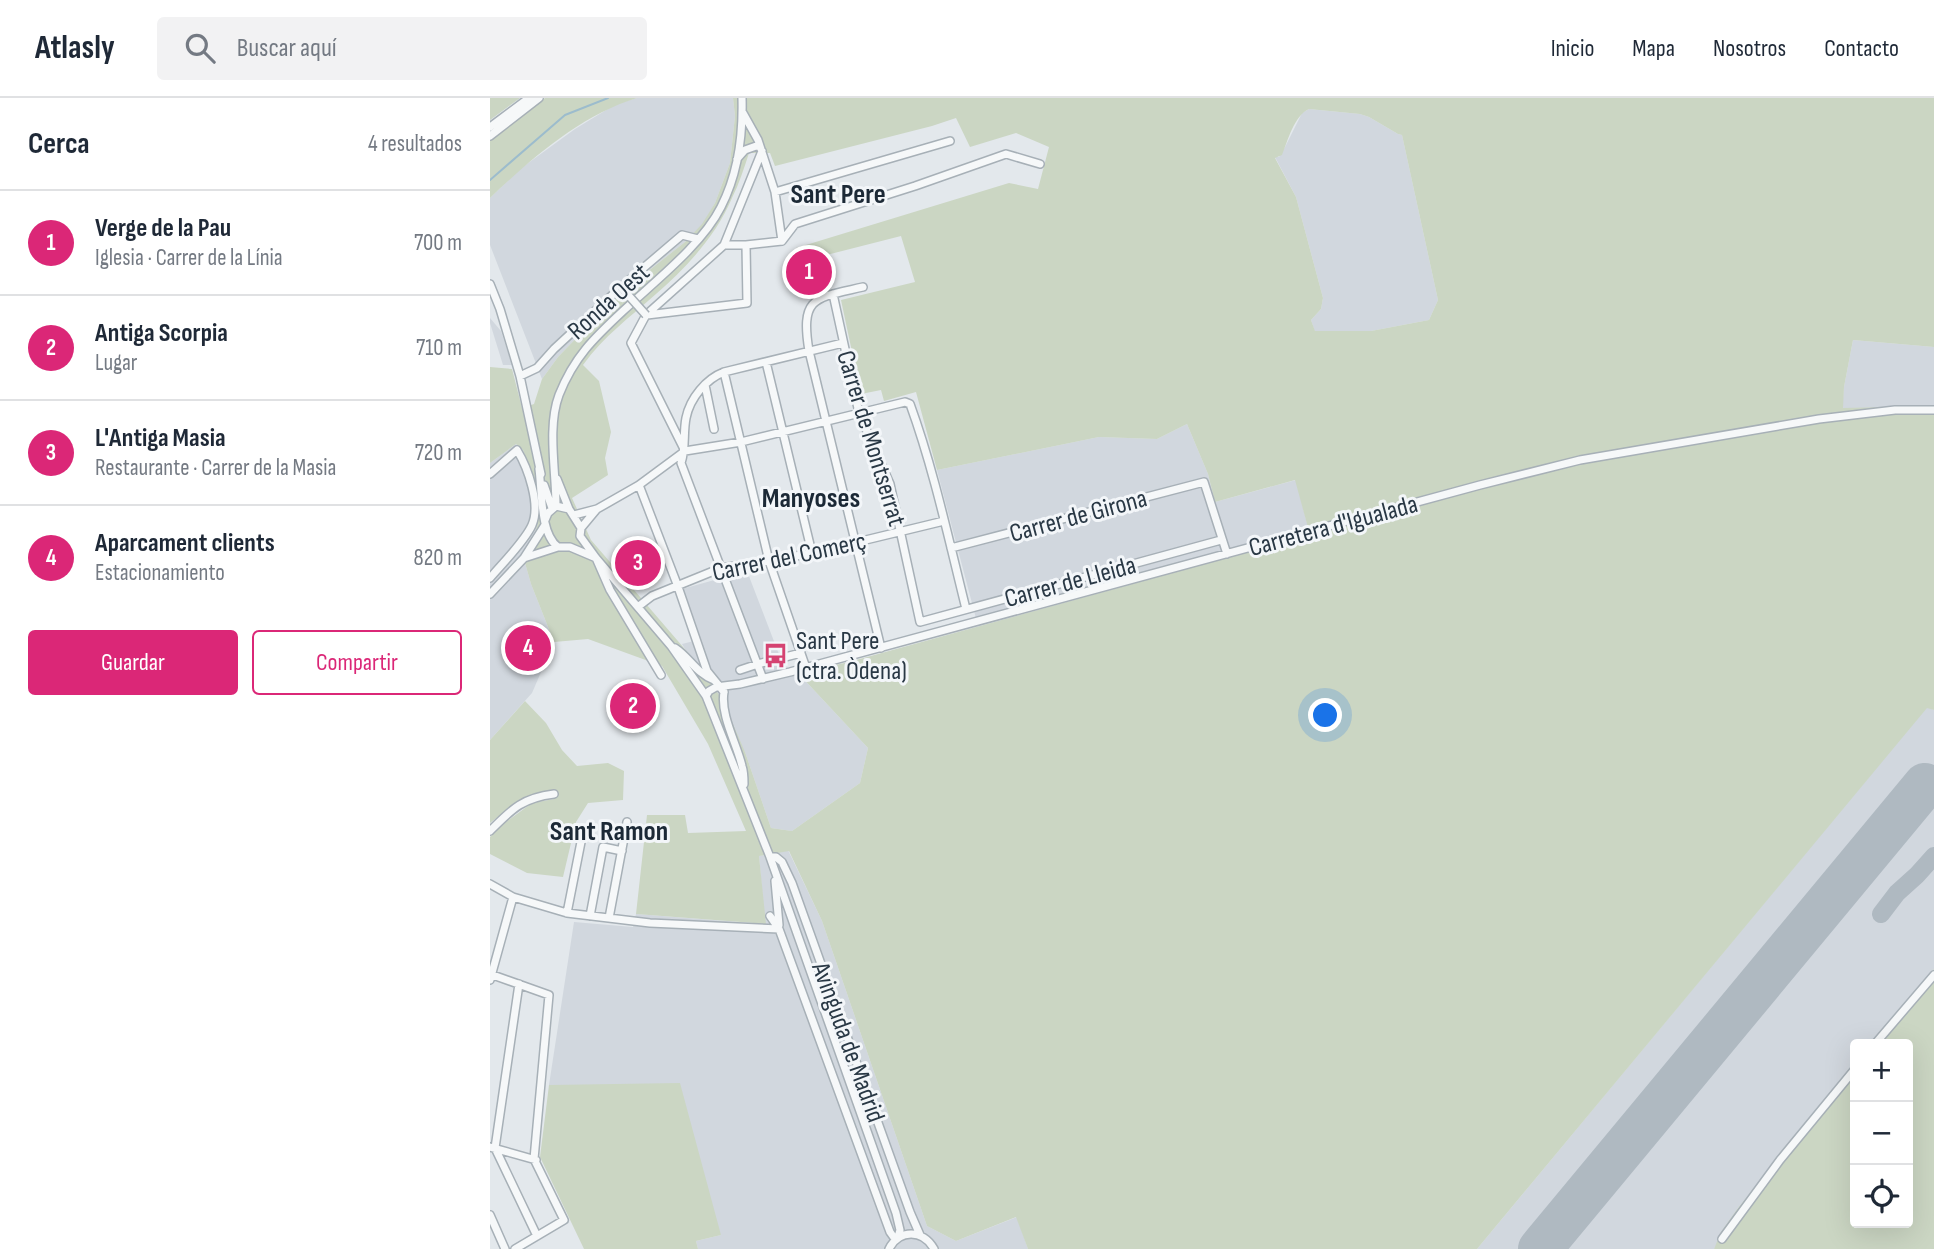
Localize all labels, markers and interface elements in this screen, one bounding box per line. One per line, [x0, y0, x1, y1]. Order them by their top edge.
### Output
search box [157, 17, 647, 80]
text: Atlasly [35, 28, 115, 68]
icon: search [181, 29, 219, 67]
text: Buscar aquí [237, 33, 337, 64]
text: Inicio [1551, 34, 1594, 63]
text: Mapa [1632, 34, 1675, 63]
text: Nosotros [1713, 34, 1786, 63]
text: Contacto [1824, 34, 1899, 63]
text: Cerca [28, 126, 90, 162]
text: 4 resultados [368, 130, 462, 158]
district label: Sant Pere [790, 178, 886, 211]
text: Verge de la Pau [95, 213, 231, 244]
text: 1 [46, 229, 56, 257]
text: 700 m [414, 229, 462, 257]
text: Iglesia · Carrer de la Línia [95, 244, 283, 272]
pin: 1 [786, 246, 832, 298]
street label: Ronda Oest [562, 257, 656, 347]
text: Antiga Scorpia [95, 318, 228, 349]
text: 2 [46, 334, 56, 362]
text: 710 m [416, 334, 462, 362]
street label: Carrer de Montserrat [829, 347, 912, 530]
text: Lugar [95, 349, 137, 377]
text: L'Antiga Masia [95, 423, 226, 454]
text: 3 [46, 439, 56, 467]
text: 720 m [415, 439, 462, 467]
text: Restaurante · Carrer de la Masia [95, 454, 336, 482]
district label: Manyoses [762, 482, 860, 515]
street label: Carrer de Girona [1006, 483, 1150, 550]
street label: Carretera d'Igualada [1246, 489, 1421, 564]
street label: Carrer del Comerç [709, 526, 869, 589]
text: Aparcament clients [95, 528, 275, 559]
pin: 3 [615, 537, 661, 589]
text: 4 [46, 544, 56, 572]
text: 820 m [413, 544, 462, 572]
street label: Carrer de Lleida [1001, 550, 1139, 615]
text: Estacionamiento [95, 559, 225, 587]
pin: 4 [505, 622, 551, 674]
place label: Sant Pere (ctra. Òdena) [796, 626, 907, 687]
button: Guardar [28, 630, 238, 695]
button: Compartir [252, 630, 462, 695]
bus stop icon: Sant Pere (ctra. Òdena) [762, 641, 790, 669]
pin: 2 [610, 680, 656, 732]
your location [1308, 698, 1342, 732]
district label: Sant Ramon [550, 815, 668, 848]
street label: Avinguda de Madrid [804, 957, 891, 1127]
map controls [1850, 1039, 1913, 1228]
button: + [1850, 1039, 1913, 1102]
button: − [1850, 1102, 1913, 1165]
button: locate [1850, 1165, 1913, 1228]

